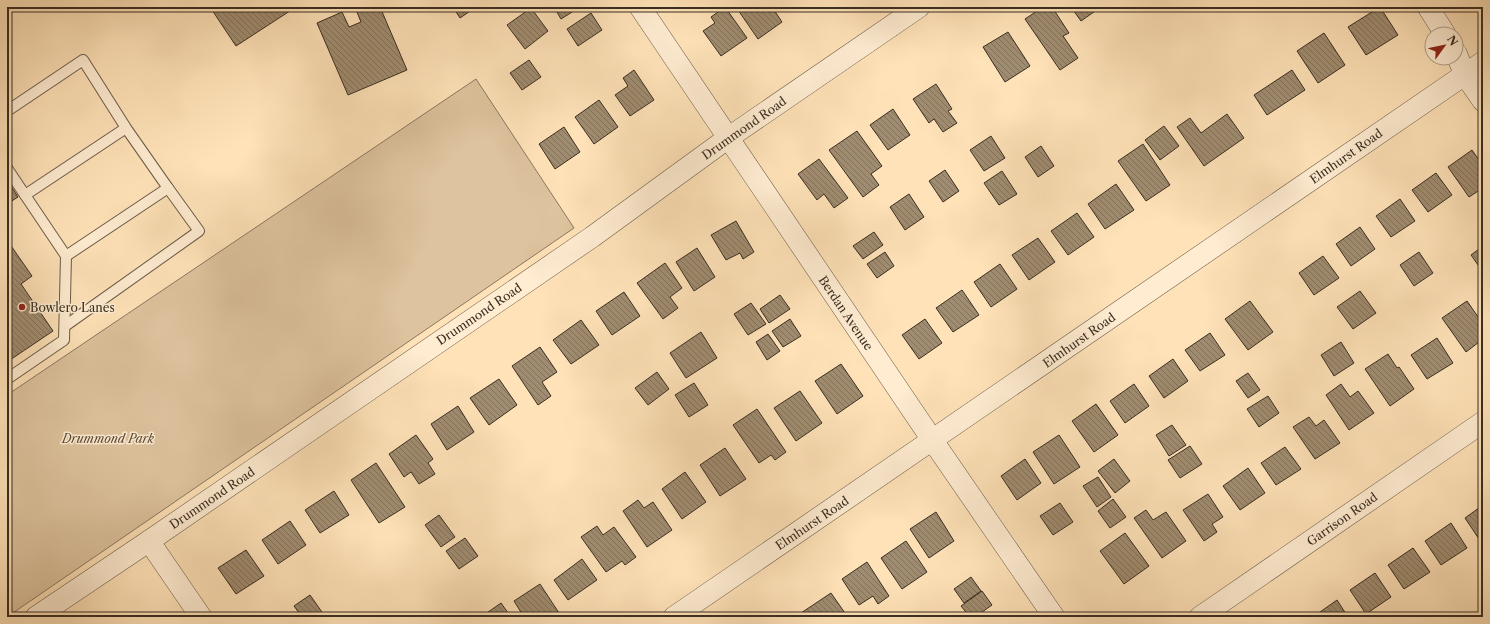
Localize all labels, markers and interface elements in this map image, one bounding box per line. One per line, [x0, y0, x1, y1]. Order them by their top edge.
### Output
north arrow [1424, 26, 1464, 66]
text: N [1444, 33, 1461, 49]
street label: Drummond Road [699, 93, 790, 163]
street label: Elmhurst Road [1307, 125, 1386, 187]
street label: Berdan Avenue [816, 273, 877, 353]
street label: Drummond Road [434, 280, 525, 348]
place label: Bowlero Lanes [30, 300, 115, 315]
marker: Bowlero Lanes [17, 302, 27, 312]
street label: Elmhurst Road [1040, 309, 1119, 371]
park label: Drummond Park [61, 431, 155, 446]
street label: Drummond Road [167, 464, 258, 532]
street label: Garrison Road [1304, 489, 1381, 549]
street label: Elmhurst Road [772, 493, 852, 553]

